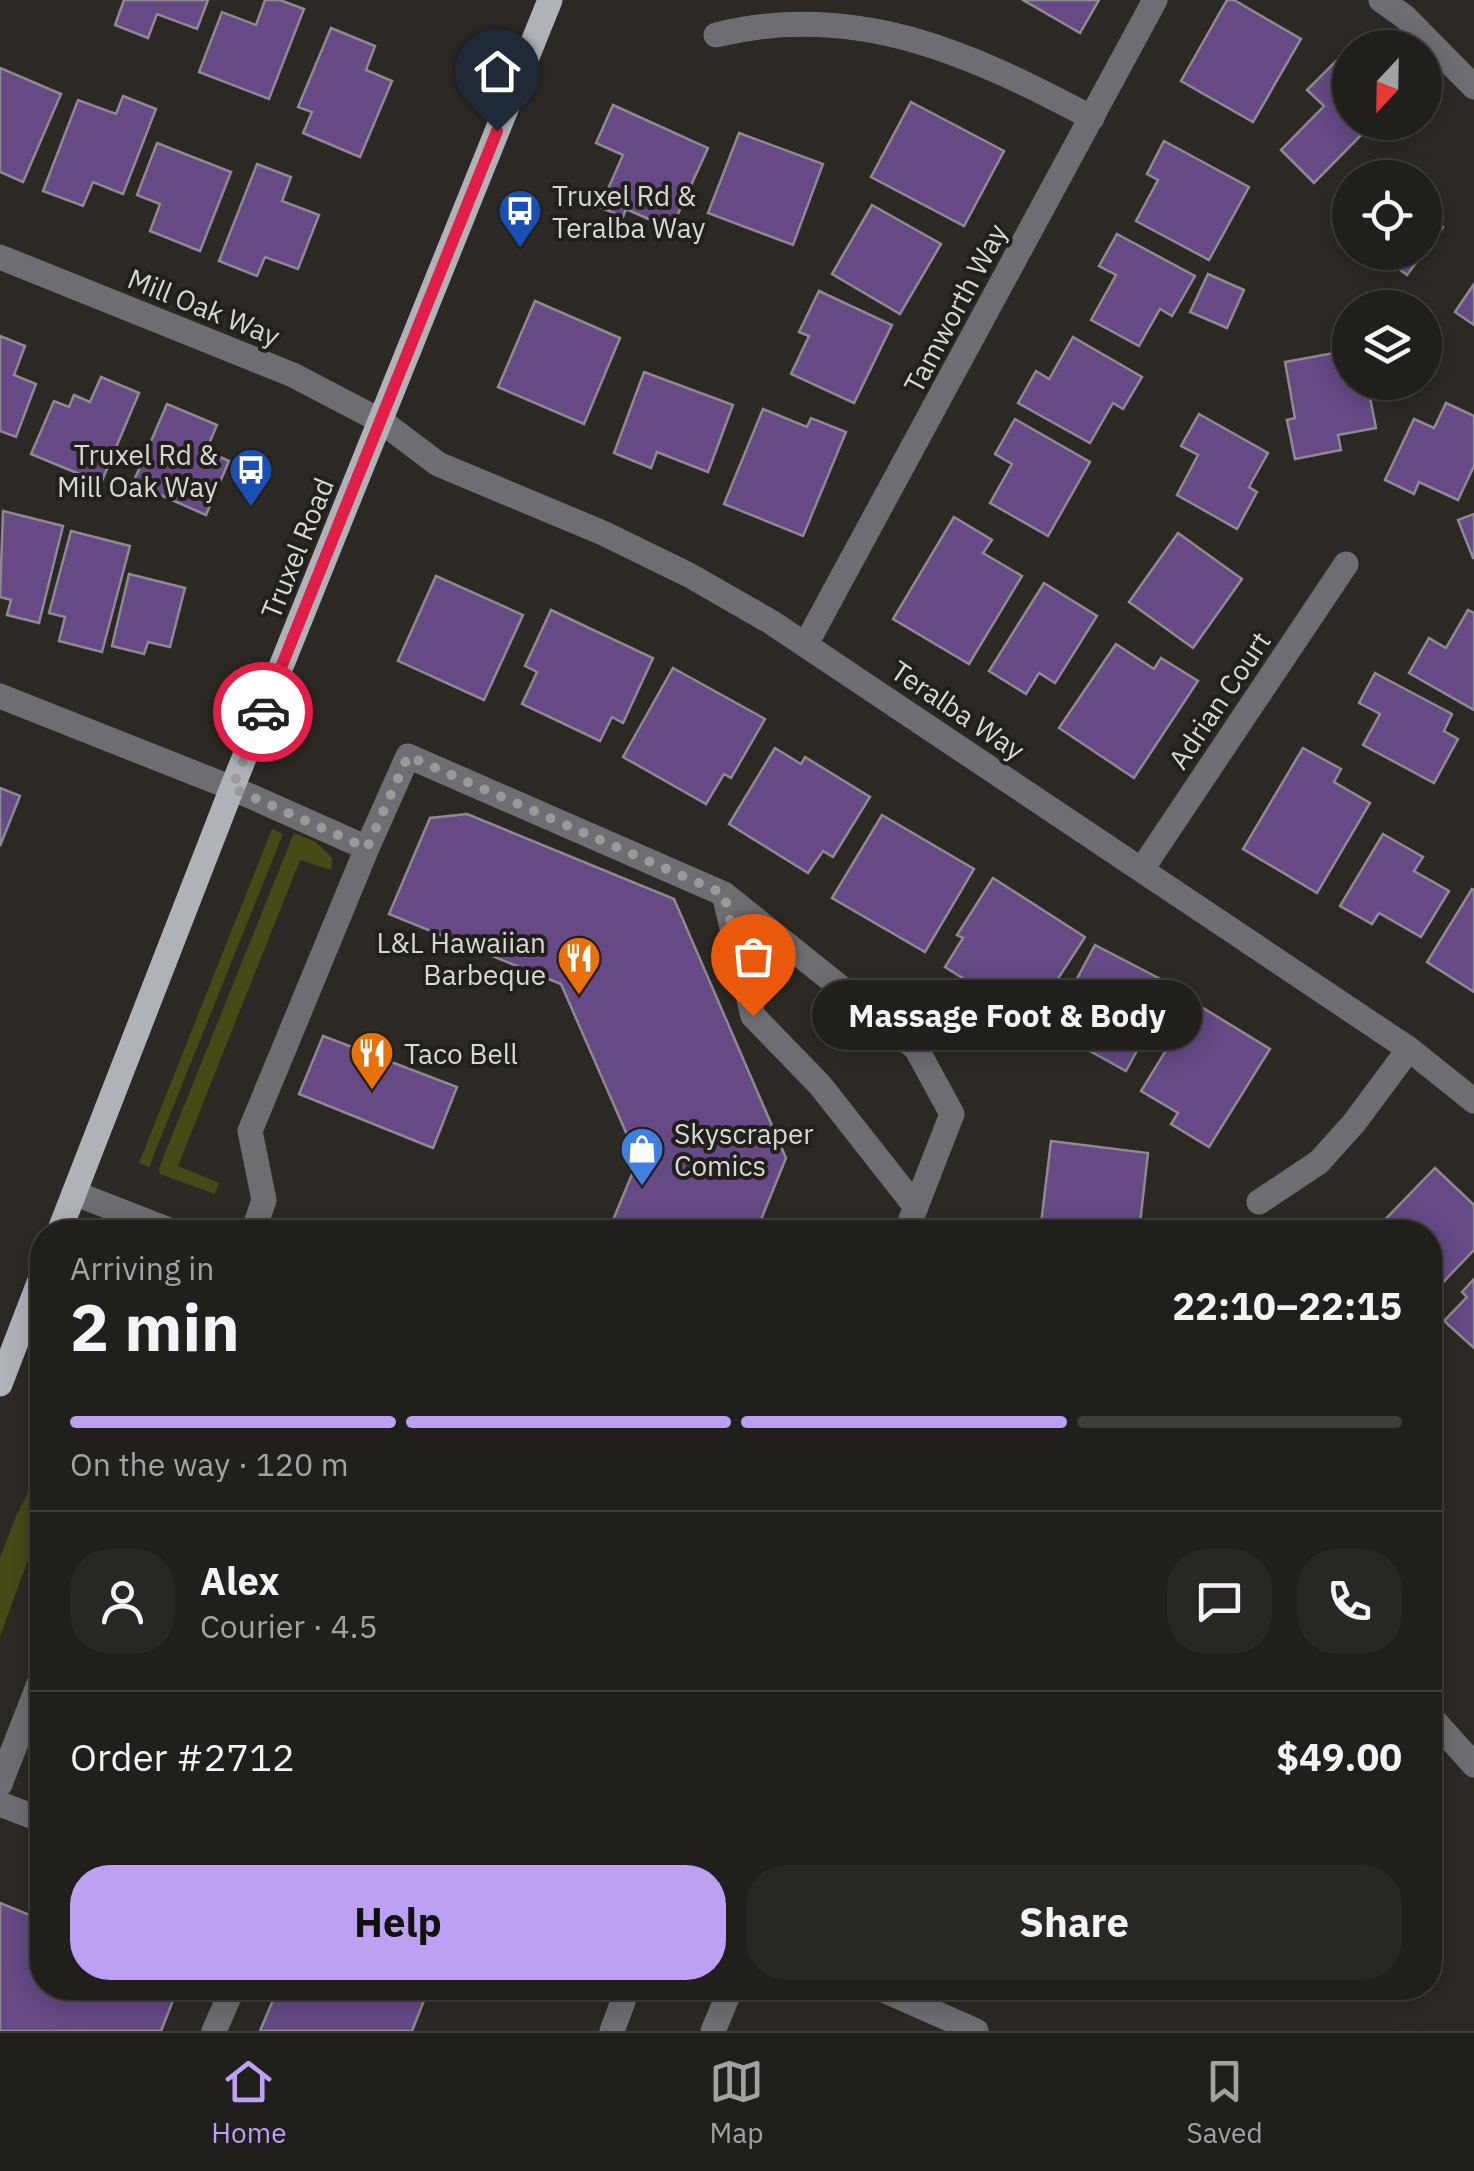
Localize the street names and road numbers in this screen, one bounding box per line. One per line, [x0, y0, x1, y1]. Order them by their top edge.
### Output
street label: Tamworth Way [895, 217, 1015, 399]
street label: Mill Oak Way [122, 260, 286, 354]
street label: Truxel Road [252, 472, 342, 624]
street label: Adrian Court [1159, 624, 1279, 776]
street label: Teralba Way [884, 652, 1032, 768]

